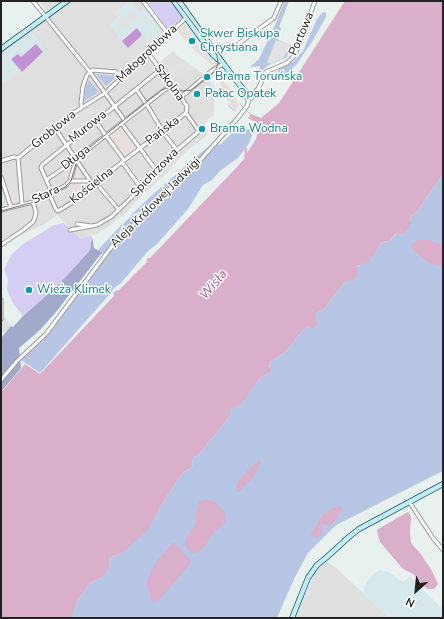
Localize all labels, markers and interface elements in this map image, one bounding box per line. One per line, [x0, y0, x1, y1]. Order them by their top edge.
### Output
street label: Portowa [286, 10, 318, 58]
street label: Małogroblowa [114, 22, 180, 86]
place label: Skwer Biskupa Chrystiana [200, 27, 280, 55]
marker: Skwer Biskupa Chrystiana [187, 36, 197, 46]
street label: Szkolna [151, 62, 187, 104]
place label: Brama Toruńska [215, 70, 302, 84]
marker: Brama Toruńska [202, 72, 212, 82]
place label: Pałac Opatek [205, 87, 276, 101]
marker: Pałac Opatek [192, 89, 202, 99]
street label: Groblowa [29, 108, 79, 152]
street label: Murowa [66, 108, 110, 146]
street label: Pańska [143, 114, 183, 148]
place label: Brama Wodna [210, 122, 288, 136]
marker: Brama Wodna [197, 124, 207, 134]
street label: Długa [59, 142, 93, 174]
street label: Spichrzowa [128, 146, 182, 200]
street label: Aleja Królowej Jadwigi [108, 155, 204, 251]
street label: Kościelna [67, 165, 117, 207]
street label: Stara [30, 182, 62, 208]
water label: Wisła [197, 267, 231, 303]
place label: Wieża Klimek [37, 283, 111, 297]
marker: Wieża Klimek [24, 285, 34, 295]
north arrow [396, 571, 436, 611]
text: N [403, 594, 417, 611]

